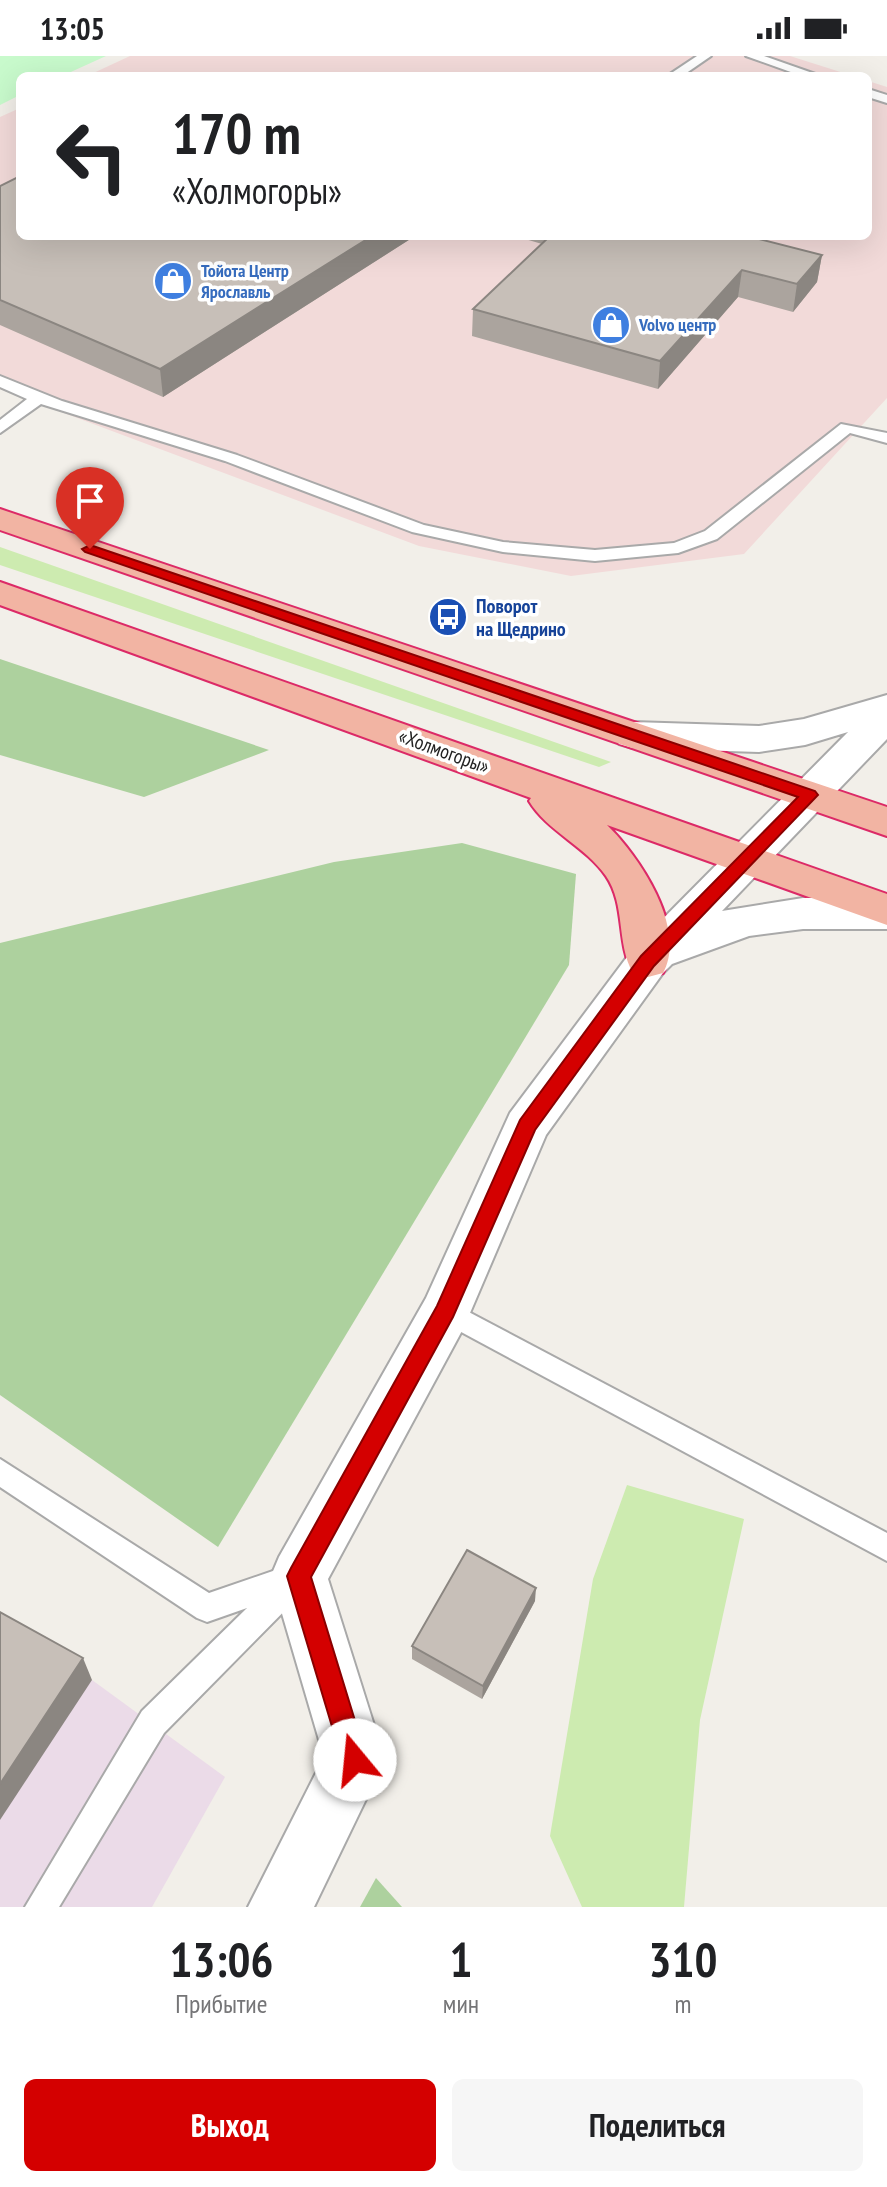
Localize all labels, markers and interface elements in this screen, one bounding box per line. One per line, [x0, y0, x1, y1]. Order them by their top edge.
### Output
text: 13:05 [40, 9, 105, 48]
text: 170 m [172, 97, 301, 169]
icon: left [40, 104, 144, 208]
text: «Холмогоры» [172, 167, 342, 214]
place label: Тойота Центр Ярославль [201, 259, 289, 303]
shop icon: Тойота Центр Ярославль [152, 260, 194, 302]
shop icon: Volvo центр [590, 304, 632, 346]
place label: Volvo центр [638, 313, 716, 336]
pin [56, 467, 124, 549]
icon: arrive [68, 479, 112, 523]
place label: Поворот на Щедрино [476, 593, 566, 642]
bus stop icon: Поворот на Щедрино [427, 596, 469, 638]
street label: «Холмогоры» [395, 723, 493, 779]
position arrow [313, 1718, 397, 1802]
text: 13:06 [170, 1928, 273, 1990]
text: 1 [449, 1928, 472, 1990]
text: 310 [649, 1928, 717, 1990]
text: Прибытие [175, 1987, 267, 2020]
text: мин [443, 1987, 479, 2020]
text: m [675, 1987, 692, 2020]
button: Выход [24, 2079, 436, 2171]
button: Поделиться [452, 2079, 863, 2171]

